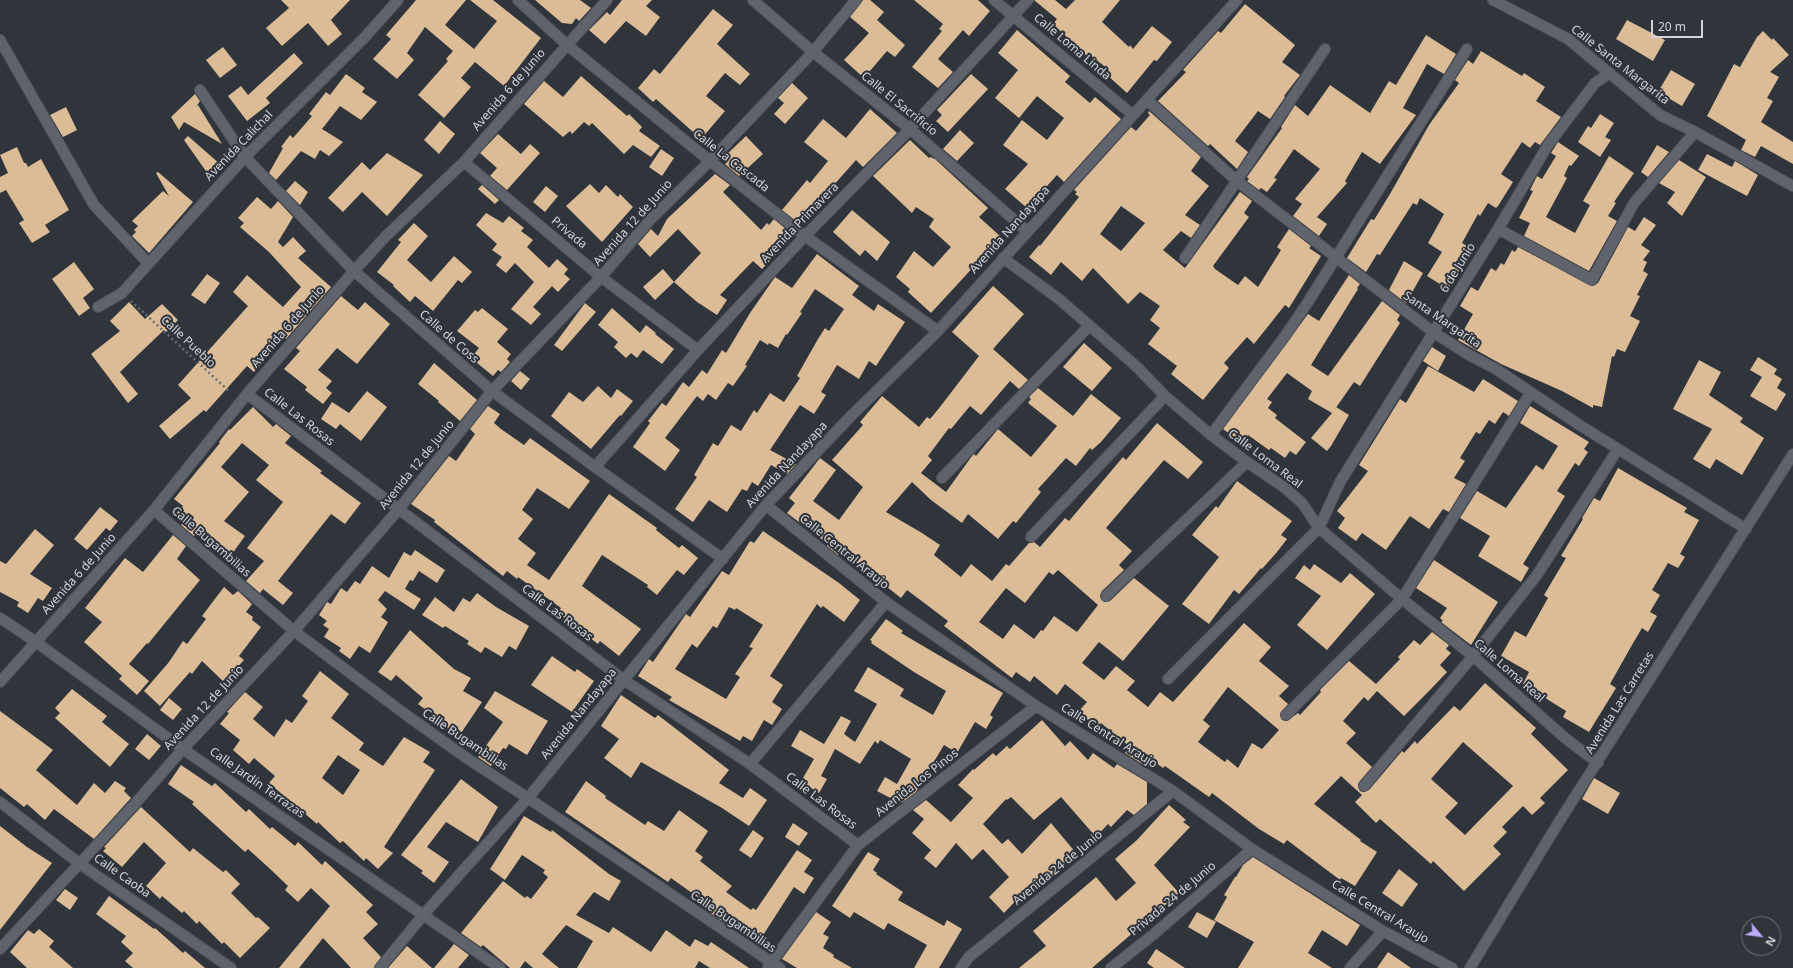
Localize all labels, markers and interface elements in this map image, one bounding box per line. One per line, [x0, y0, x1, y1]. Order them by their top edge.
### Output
street label: Calle Loma Linda [1031, 11, 1113, 83]
scale bar [1653, 12, 1705, 38]
text: 20 m [1658, 18, 1686, 35]
street label: Calle Santa Margarita [1568, 22, 1672, 108]
street label: Avenida 6 de Junio [469, 46, 549, 134]
street label: Calle El Sacrificio [858, 69, 940, 139]
street label: Avenida Calichal [202, 108, 276, 184]
street label: Calle La Cascada [690, 127, 772, 195]
street label: Avenida 12 de Junio [591, 177, 675, 269]
street label: Avenida Primavera [758, 180, 842, 266]
street label: Avenida Nandayapa [967, 183, 1053, 277]
street label: Privada [548, 214, 590, 252]
street label: 6 de Junio [1437, 241, 1479, 295]
street label: Avenida 6 de Junio [248, 283, 328, 371]
street label: Santa Margarita [1400, 289, 1484, 351]
street label: Calle de Coss [416, 307, 482, 367]
street label: Calle Pueblo [158, 313, 218, 371]
street label: Calle Las Rosas [261, 385, 337, 449]
street label: Avenida 12 de Junio [377, 417, 457, 513]
street label: Avenida Nandayapa [743, 419, 831, 511]
street label: Calle Loma Real [1225, 426, 1305, 492]
street label: Calle Bugambilias [169, 504, 253, 580]
street label: Calle Central Araujo [796, 511, 892, 593]
street label: Avenida 6 de Junio [39, 531, 119, 617]
street label: Calle Las Rosas [519, 582, 595, 644]
street label: Calle Loma Real [1471, 636, 1547, 706]
street label: Avenida Las Carretas [1583, 649, 1657, 757]
street label: Avenida 12 de Junio [161, 663, 247, 753]
street label: Avenida Nandayapa [538, 666, 620, 762]
street label: Calle Central Araujo [1058, 700, 1160, 772]
street label: Calle Bugambilias [419, 706, 511, 774]
street label: Calle Jardín Terrazas [206, 745, 308, 821]
street label: Avenida Los Pinos [873, 746, 961, 820]
street label: Calle Las Rosas [783, 770, 859, 832]
street label: Avenida 24 de Junio [1010, 828, 1106, 908]
street label: Calle Caoba [91, 851, 153, 901]
street label: Privada 24 de Junio [1127, 859, 1219, 939]
street label: Calle Central Araujo [1329, 877, 1431, 947]
street label: Calle Bugambilias [687, 888, 779, 956]
north arrow [1741, 916, 1781, 956]
text: N [1762, 934, 1780, 949]

